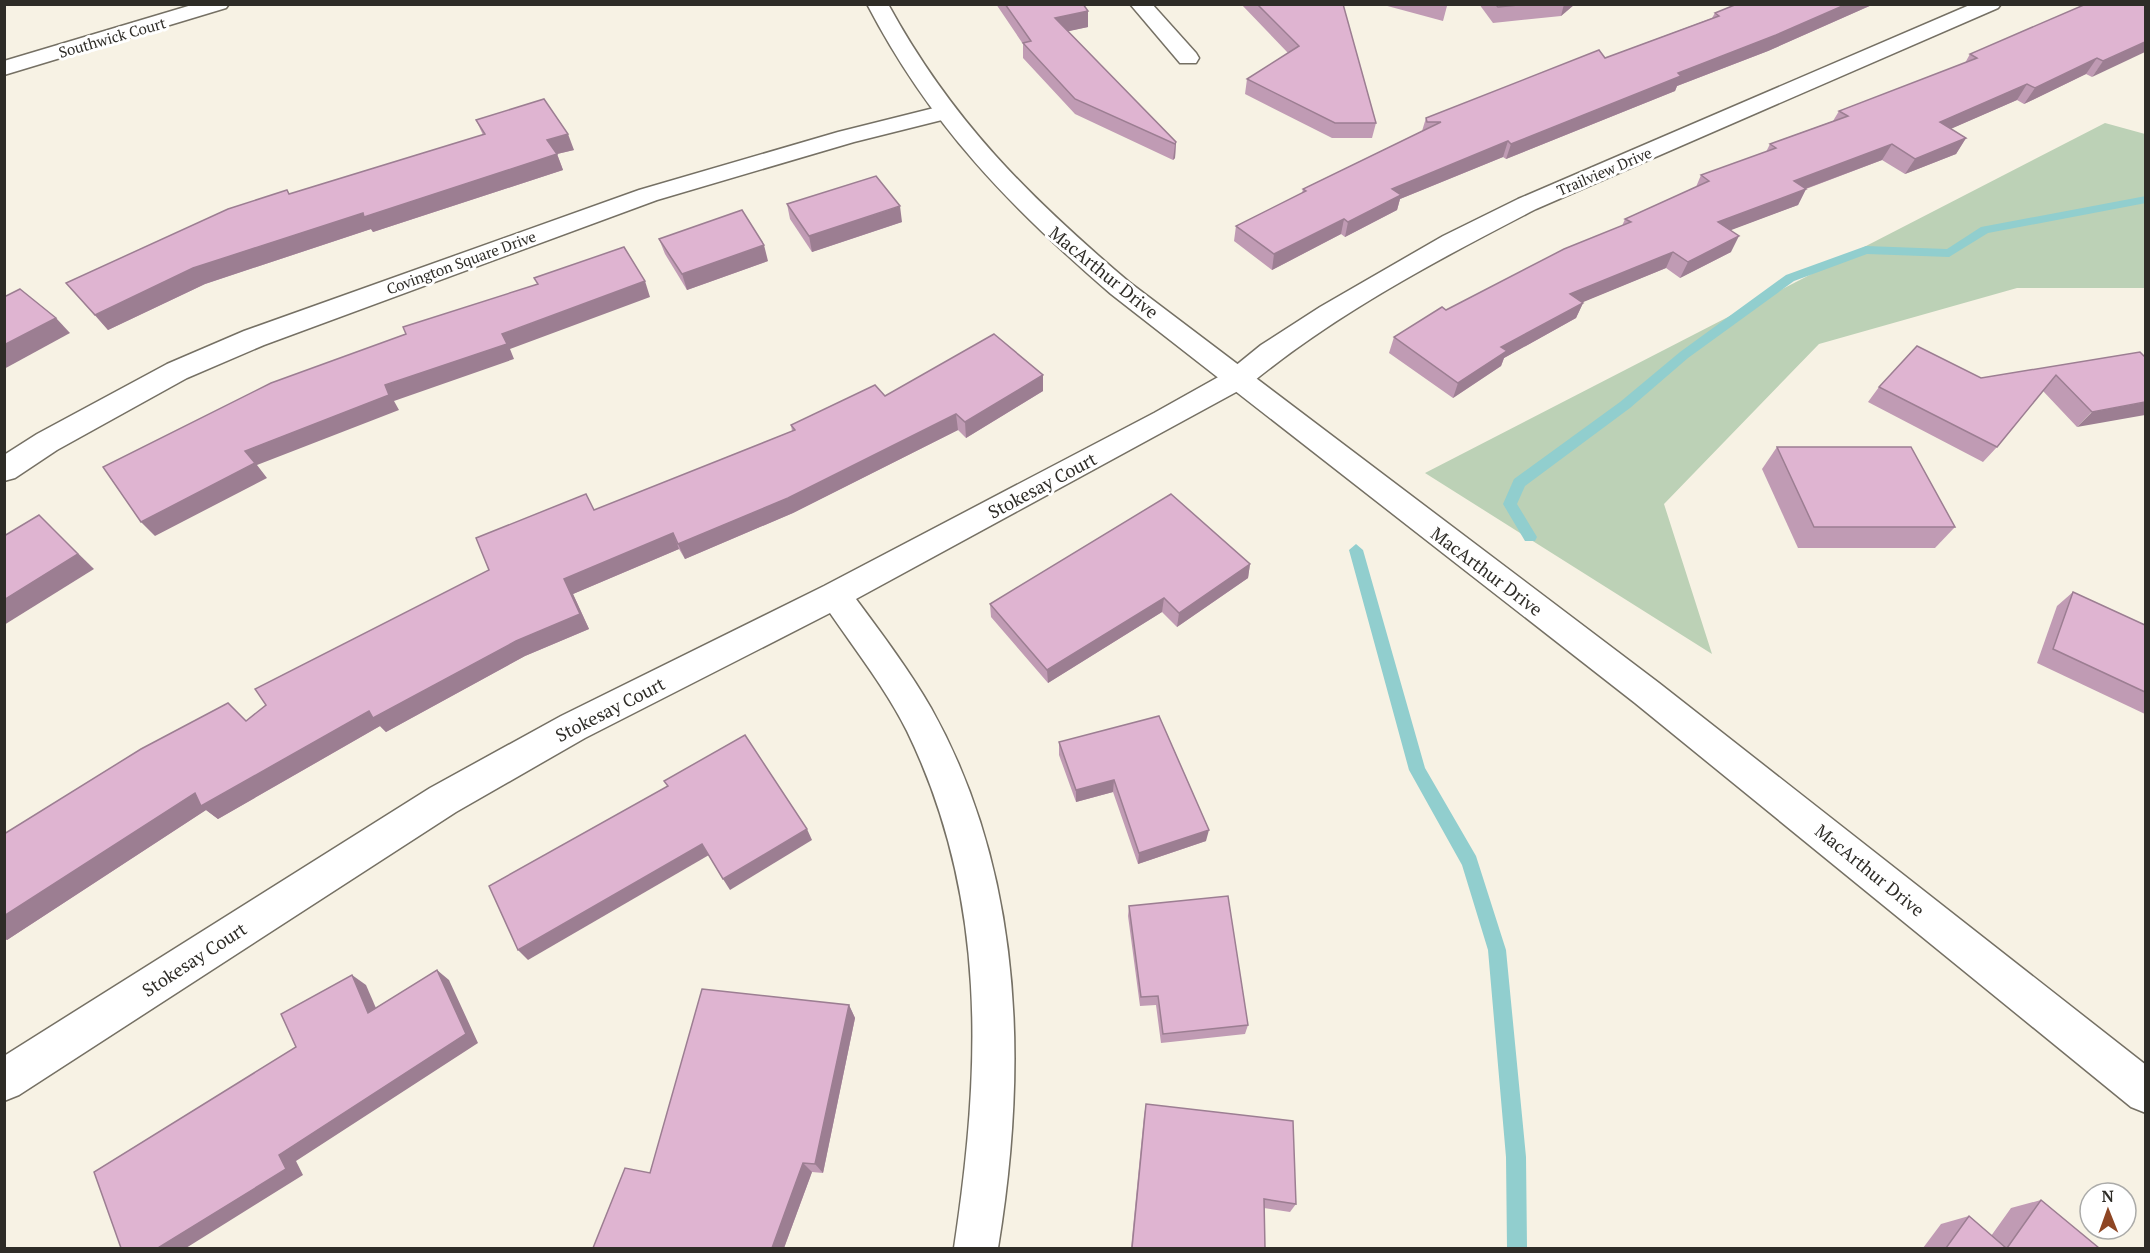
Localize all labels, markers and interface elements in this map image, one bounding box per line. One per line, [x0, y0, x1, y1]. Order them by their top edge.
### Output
street label: Southwick Court [56, 12, 168, 62]
street label: Trailview Drive [1554, 142, 1654, 200]
street label: MacArthur Drive [1044, 220, 1164, 324]
street label: Covington Square Drive [383, 226, 539, 298]
street label: Stokesay Court [983, 446, 1101, 524]
street label: MacArthur Drive [1426, 521, 1548, 621]
street label: Stokesay Court [551, 671, 669, 747]
street label: MacArthur Drive [1810, 818, 1930, 922]
street label: Stokesay Court [137, 916, 251, 1002]
north arrow [2078, 1181, 2138, 1241]
text: N [2101, 1185, 2114, 1207]

